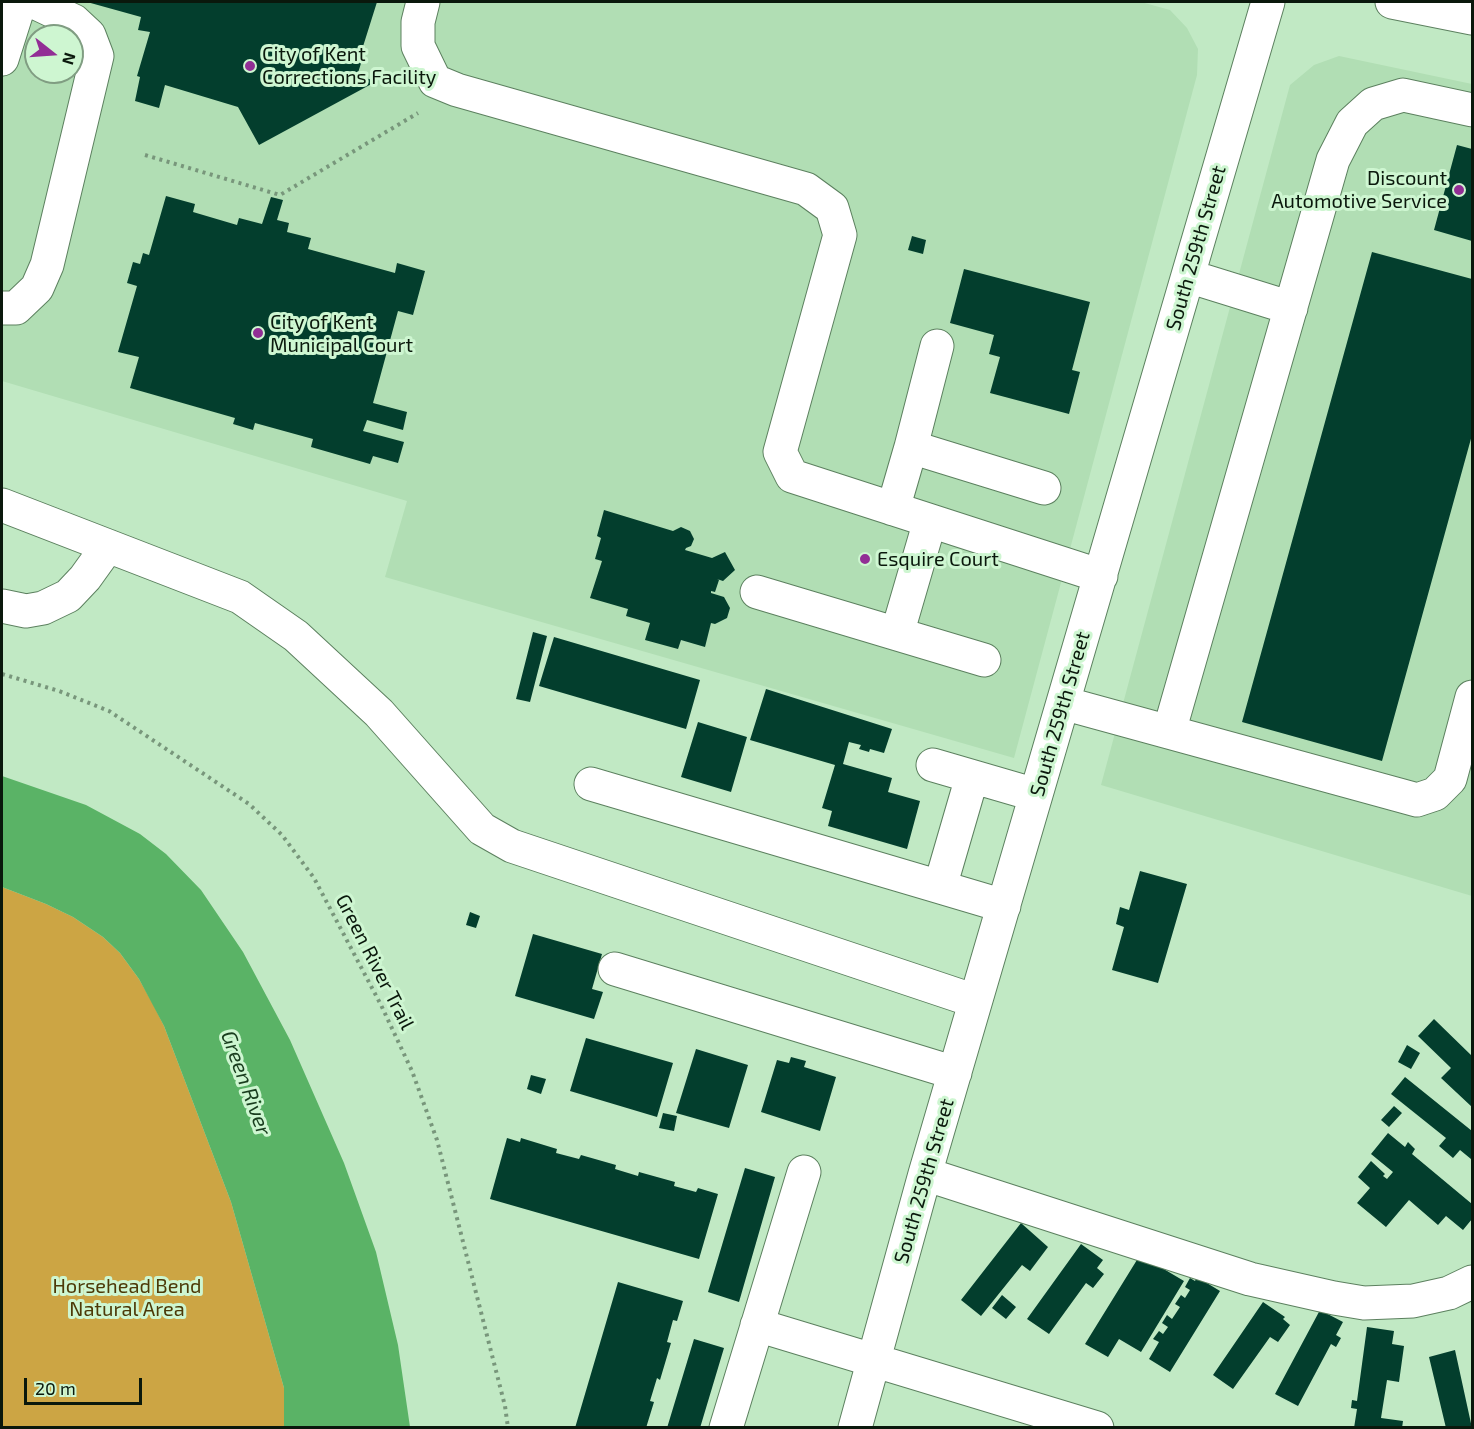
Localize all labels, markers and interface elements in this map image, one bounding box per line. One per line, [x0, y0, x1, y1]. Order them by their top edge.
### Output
north arrow [24, 24, 84, 84]
place label: City of Kent Corrections Facility [262, 42, 436, 89]
text: N [59, 51, 81, 67]
marker: City of Kent Corrections Facility [243, 59, 257, 73]
street label: South 259th Street [1161, 163, 1231, 333]
place label: Discount Automotive Service [1271, 166, 1447, 213]
marker: Discount Automotive Service [1452, 183, 1466, 197]
place label: City of Kent Municipal Court [270, 310, 413, 357]
marker: City of Kent Municipal Court [251, 326, 265, 340]
place label: Esquire Court [877, 547, 999, 571]
marker: Esquire Court [858, 552, 872, 566]
street label: South 259th Street [1025, 629, 1095, 799]
street label: Green River Trail [331, 890, 419, 1034]
water label: Green River [215, 1027, 277, 1139]
street label: South 259th Street [889, 1096, 959, 1266]
park label: Horsehead Bend Natural Area [52, 1274, 202, 1321]
scale bar [27, 1366, 146, 1404]
text: 20 m [35, 1377, 76, 1399]

